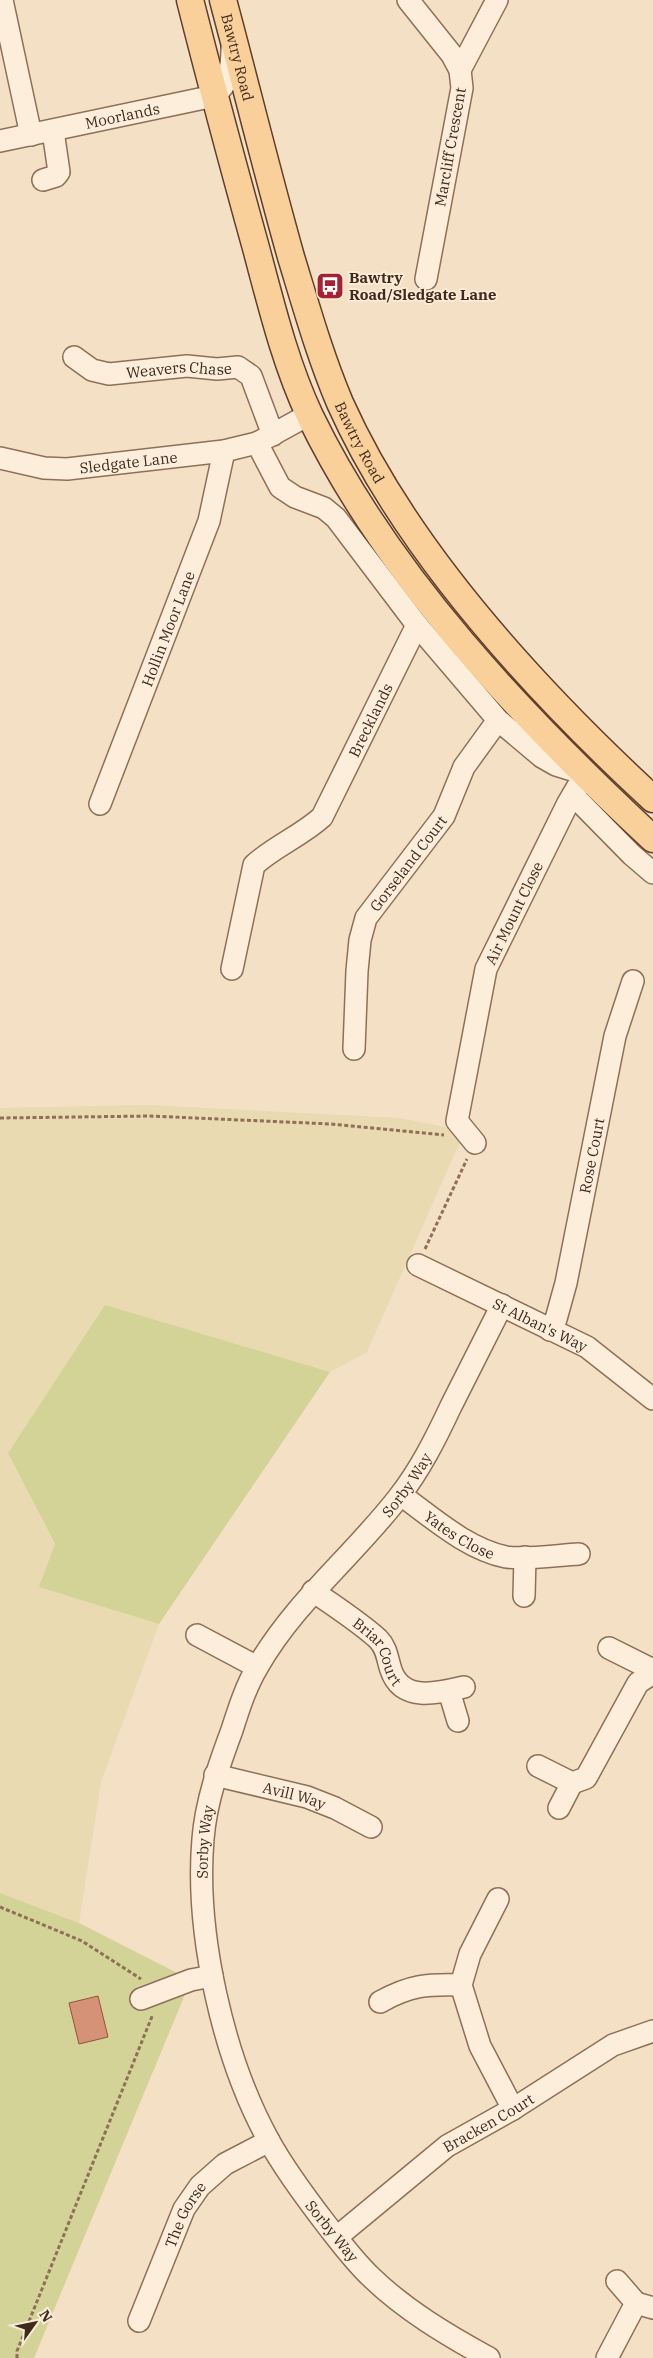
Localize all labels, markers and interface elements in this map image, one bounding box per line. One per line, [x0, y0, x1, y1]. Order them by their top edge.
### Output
street label: Bawtry Road [217, 11, 258, 103]
street label: Marcliff Crescent [430, 86, 470, 208]
street label: Moorlands [83, 98, 161, 132]
place label: Bawtry Road/Sledgate Lane [349, 268, 496, 304]
bus stop icon: Bawtry Road/Sledgate Lane [315, 271, 345, 301]
street label: Weavers Chase [125, 356, 233, 382]
street label: Bawtry Road [331, 398, 389, 486]
street label: Sledgate Lane [78, 447, 178, 477]
street label: Hollin Moor Lane [137, 568, 198, 689]
street label: Brecklands [344, 680, 396, 760]
street label: Gorseland Court [365, 811, 451, 915]
street label: Air Mount Close [481, 858, 547, 968]
street label: Rose Court [575, 1116, 608, 1195]
street label: St Alban's Way [490, 1293, 591, 1355]
street label: Sorby Way [377, 1449, 435, 1521]
street label: Yates Close [421, 1506, 497, 1563]
street label: Briar Court [349, 1613, 406, 1690]
street label: Avill Way [261, 1777, 329, 1813]
street label: Sorby Way [192, 1803, 217, 1879]
street label: Bracken Court [439, 2089, 537, 2156]
street label: The Gorse [160, 2178, 210, 2250]
street label: Sorby Way [301, 2196, 363, 2266]
north arrow [10, 2298, 60, 2348]
text: N [35, 2306, 56, 2325]

